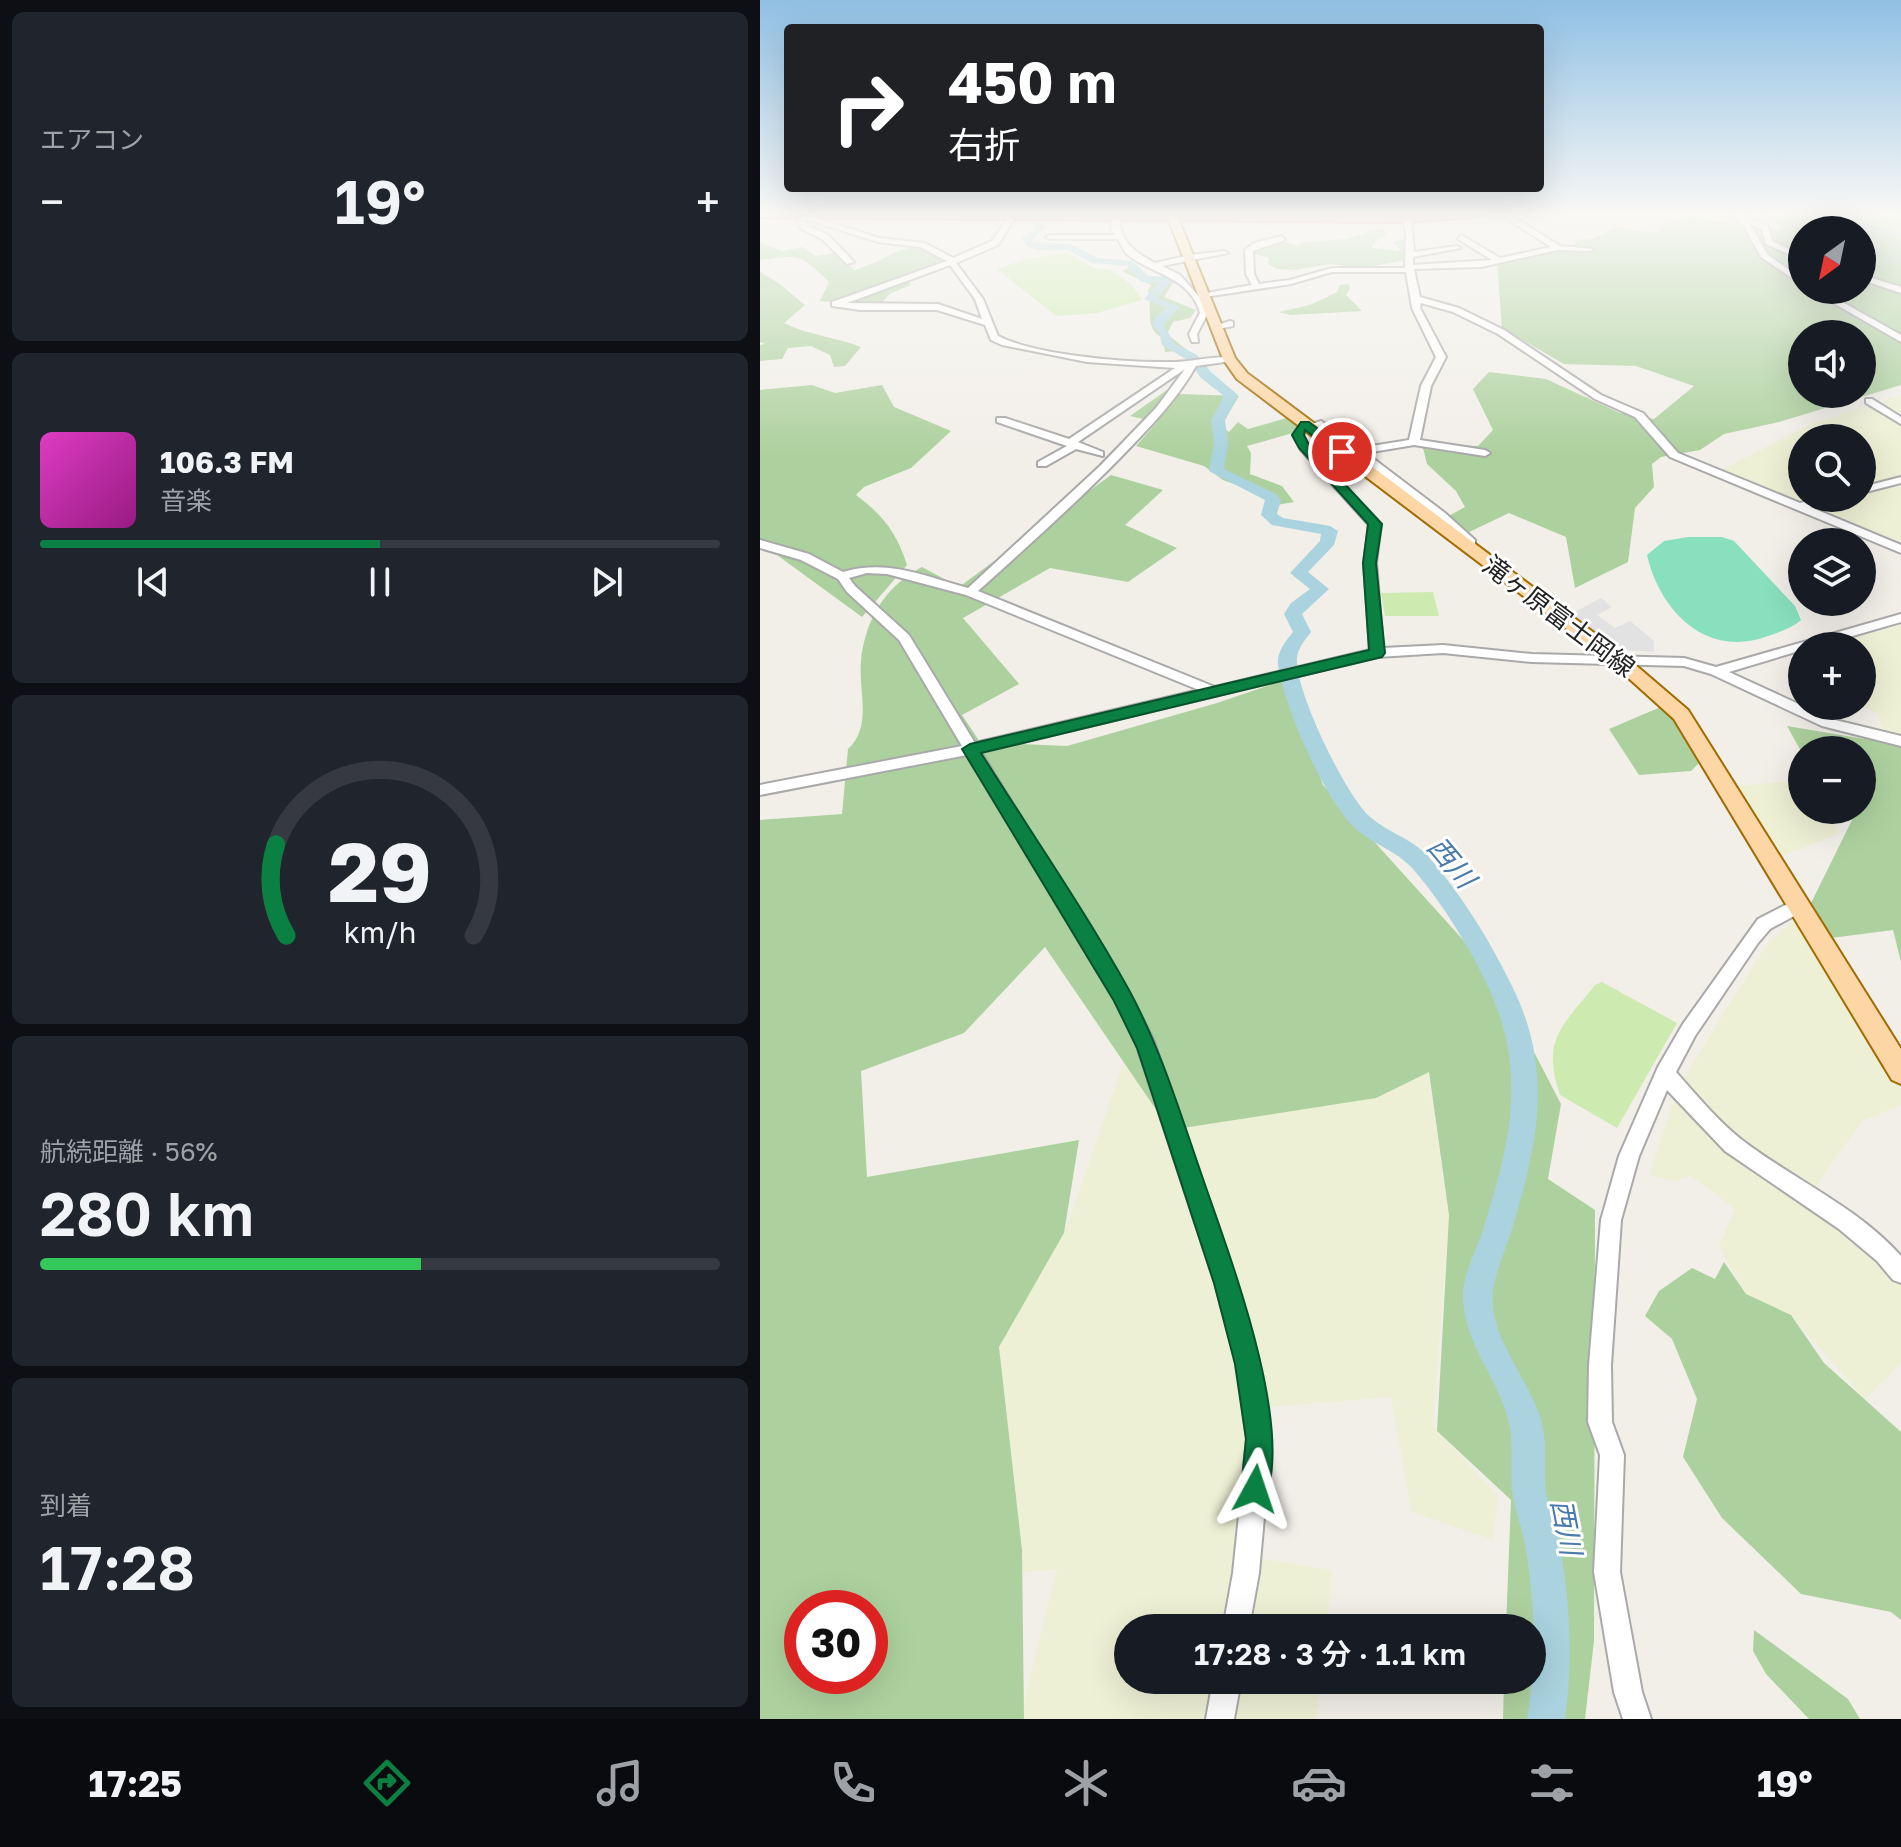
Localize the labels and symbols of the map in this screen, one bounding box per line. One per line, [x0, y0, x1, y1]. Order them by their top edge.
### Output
north arrow [1788, 216, 1876, 304]
pin [1308, 418, 1376, 486]
street label: 滝ヶ原富士岡線 [1477, 549, 1641, 683]
water label: 西川 [1421, 830, 1485, 896]
position arrow [1213, 1447, 1297, 1531]
water label: 西川 [1545, 1496, 1589, 1561]
speed limit sign: 30 [784, 1590, 888, 1694]

